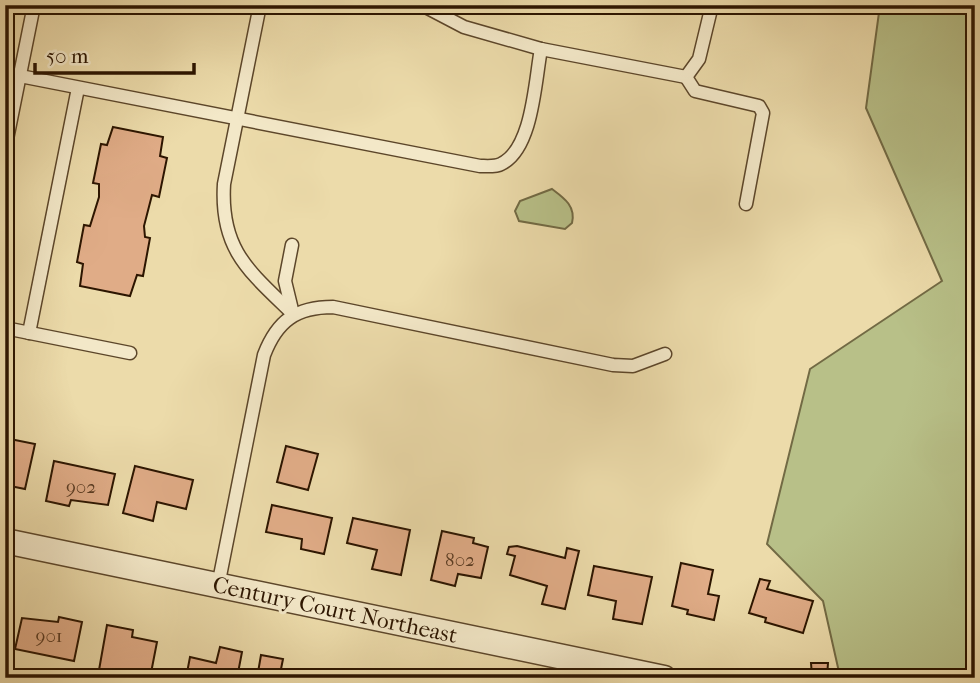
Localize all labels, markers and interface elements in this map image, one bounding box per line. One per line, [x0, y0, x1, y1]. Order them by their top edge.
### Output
scale bar [35, 32, 194, 76]
text: 50 m [46, 44, 89, 68]
house number: 902 [66, 476, 96, 498]
house number: 802 [445, 549, 475, 571]
street label: Century Court Northeast [210, 571, 460, 649]
house number: 901 [35, 625, 63, 647]

